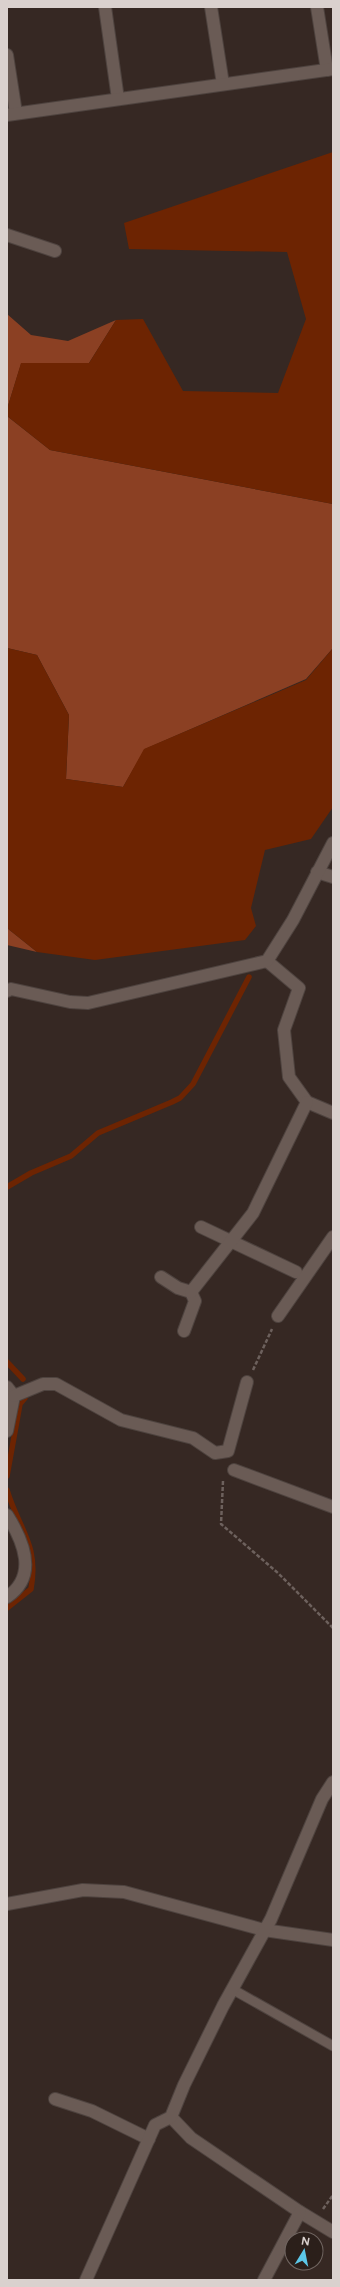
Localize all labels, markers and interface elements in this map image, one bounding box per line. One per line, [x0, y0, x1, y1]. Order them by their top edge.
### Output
north arrow [284, 2231, 324, 2271]
text: N [300, 2235, 311, 2249]

